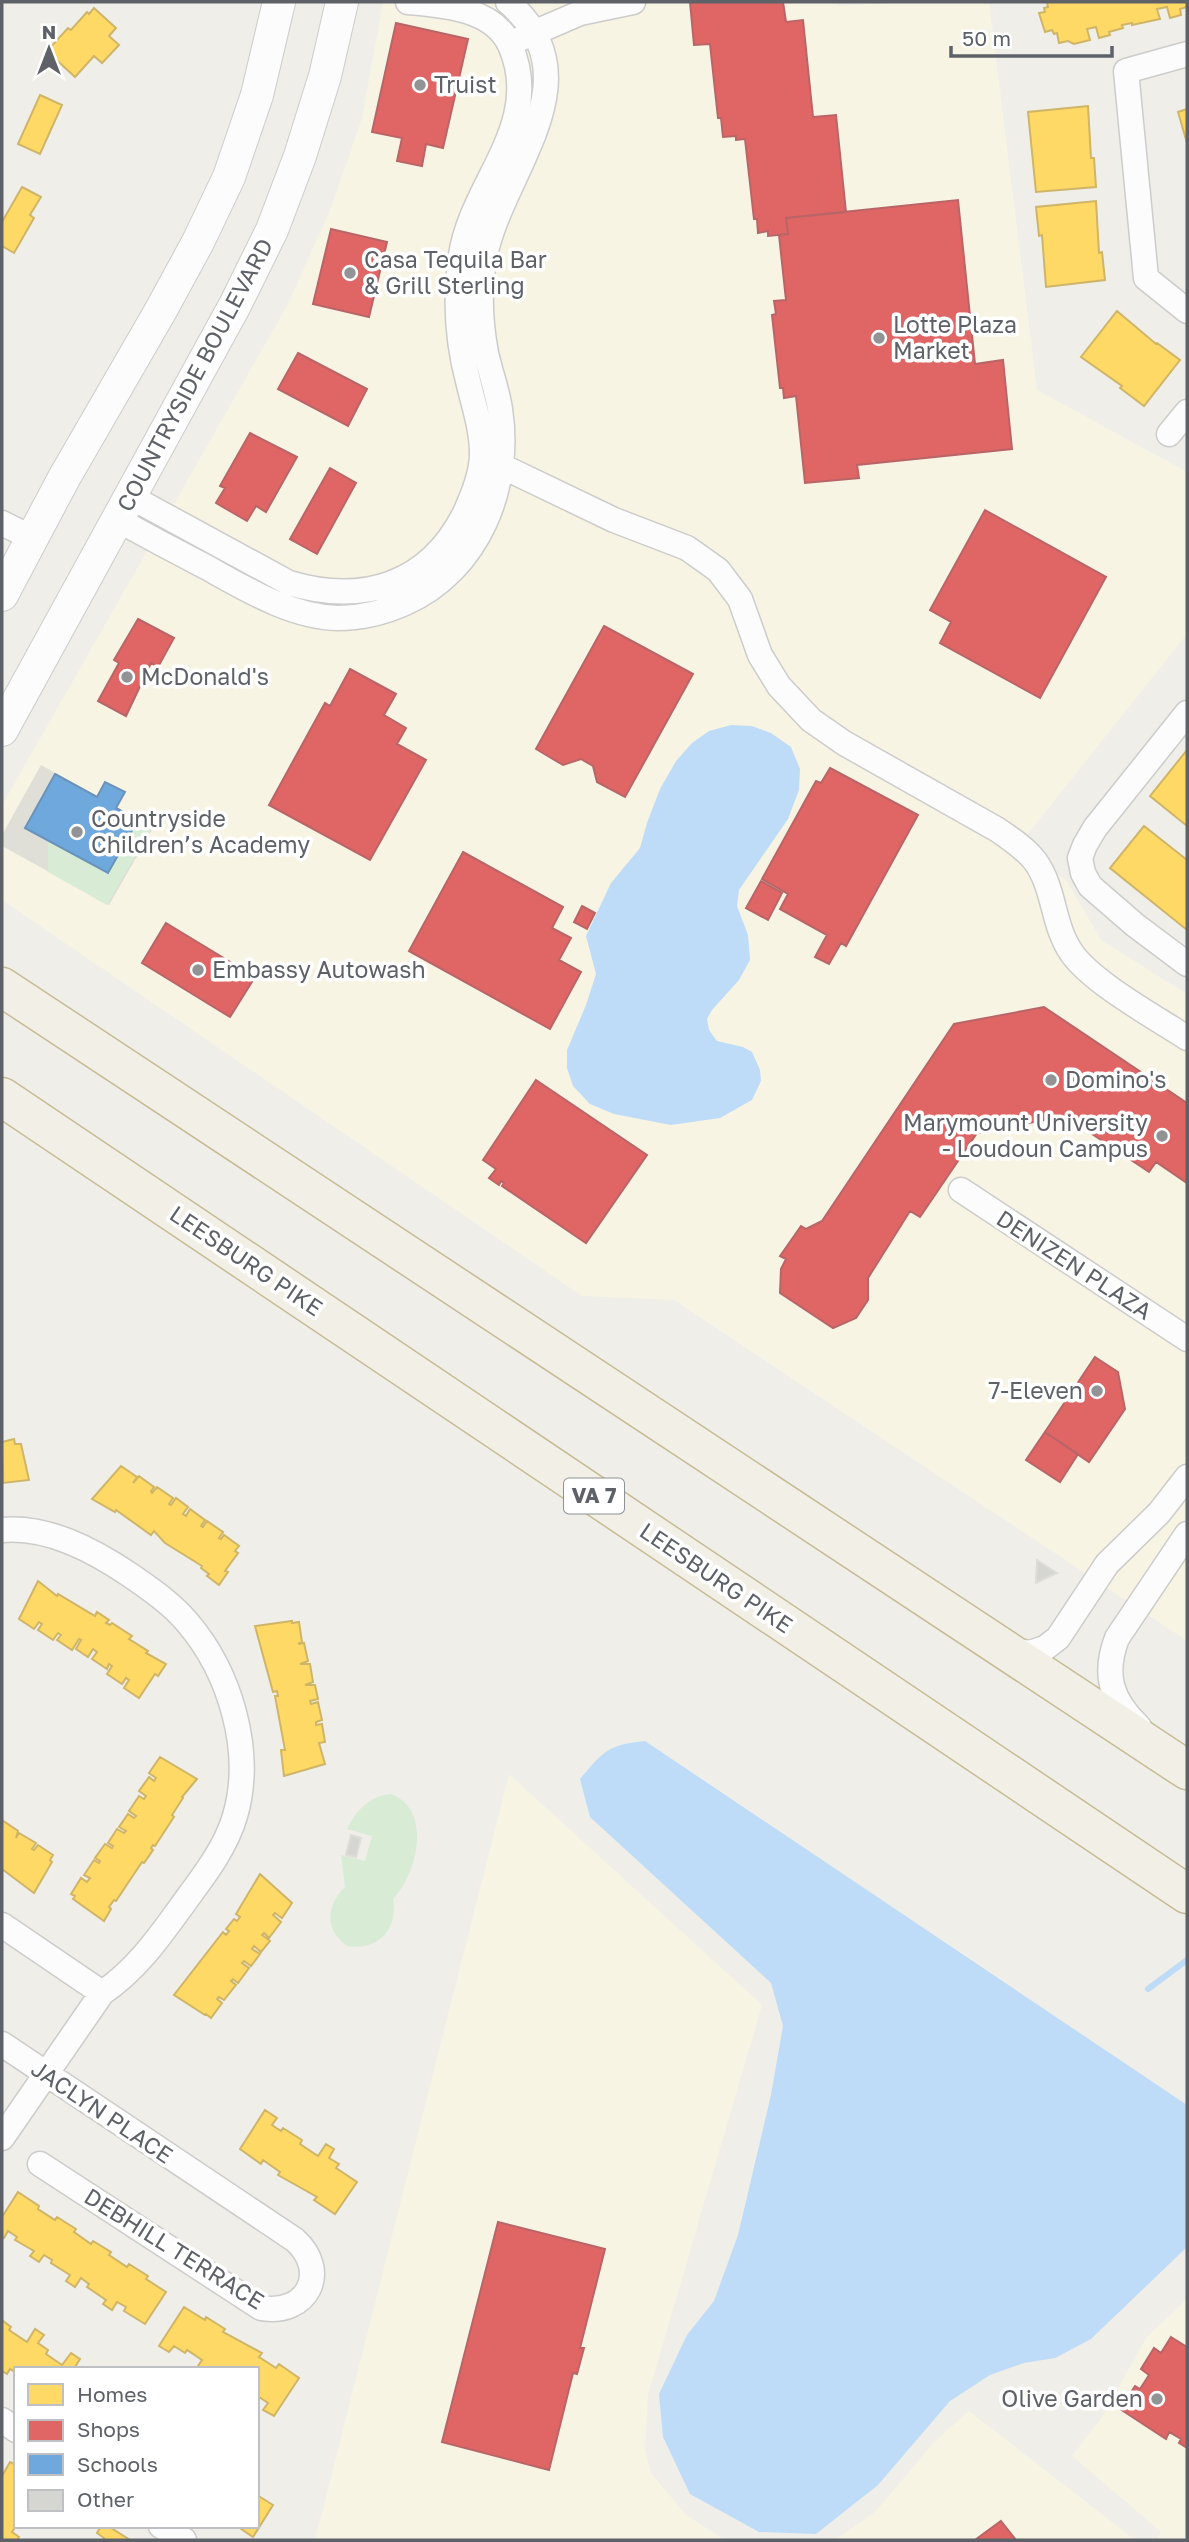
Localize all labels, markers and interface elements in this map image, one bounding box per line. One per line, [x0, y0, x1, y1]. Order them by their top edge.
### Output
north arrow [14, 14, 84, 84]
scale bar [951, 14, 1112, 58]
text: N [42, 20, 56, 43]
text: 50 m [962, 25, 1011, 51]
place label: Truist [434, 70, 497, 98]
marker: Truist [412, 77, 428, 93]
street label: COUNTRYSIDE BOULEVARD [110, 233, 278, 516]
place label: Casa Tequila Bar & Grill Sterling [364, 245, 547, 299]
marker: Casa Tequila Bar & Grill Sterling [342, 265, 358, 281]
place label: Lotte Plaza Market [893, 310, 1017, 364]
marker: Lotte Plaza Market [871, 330, 887, 346]
place label: McDonald's [141, 662, 269, 690]
marker: McDonald's [119, 669, 135, 685]
place label: Countryside Children’s Academy [91, 804, 310, 858]
marker: Countryside Children’s Academy [69, 824, 85, 840]
place label: Embassy Autowash [212, 955, 426, 983]
marker: Embassy Autowash [190, 962, 206, 978]
place label: Domino's [1065, 1065, 1166, 1093]
marker: Domino's [1043, 1072, 1059, 1088]
place label: Marymount University - Loudoun Campus [903, 1108, 1148, 1162]
marker: Marymount University - Loudoun Campus [1154, 1128, 1170, 1144]
street label: LEESBURG PIKE [165, 1199, 328, 1322]
street label: DENIZEN PLAZA [992, 1204, 1157, 1325]
place label: 7-Eleven [988, 1376, 1083, 1404]
marker: 7-Eleven [1089, 1383, 1105, 1399]
road number: VA 7 [564, 1478, 624, 1514]
street label: LEESBURG PIKE [635, 1516, 798, 1639]
street label: JACLYN PLACE [27, 2054, 179, 2169]
street label: DEBHILL TERRACE [80, 2182, 269, 2315]
legend [14, 2367, 259, 2528]
text: Homes [77, 2381, 147, 2407]
place label: Olive Garden [1001, 2384, 1143, 2412]
marker: Olive Garden [1149, 2391, 1165, 2407]
text: Shops [77, 2416, 140, 2442]
text: Schools [77, 2451, 158, 2477]
text: Other [77, 2486, 134, 2512]

